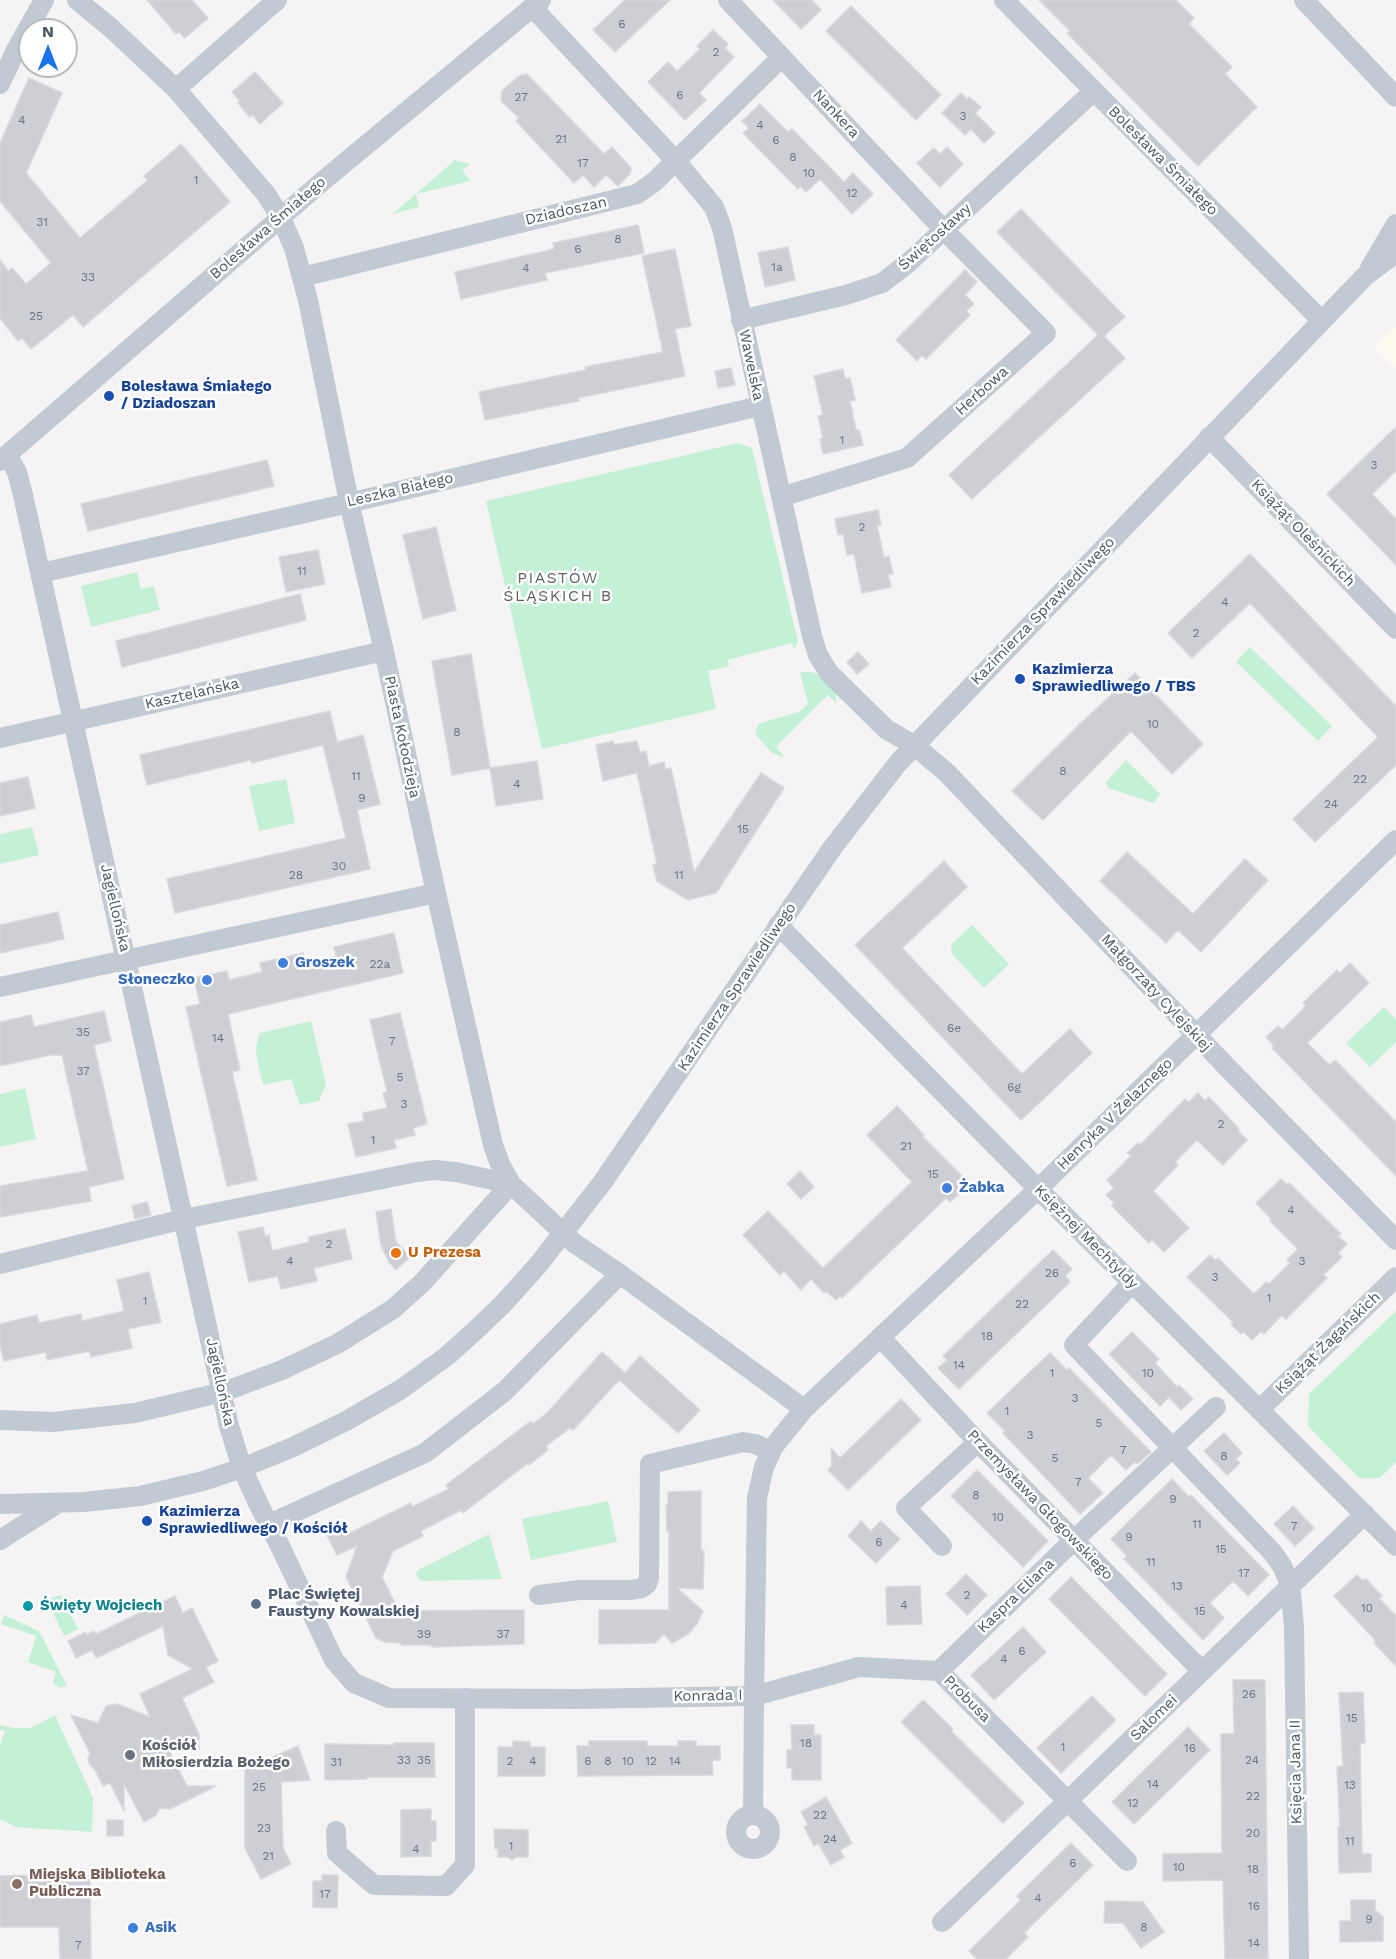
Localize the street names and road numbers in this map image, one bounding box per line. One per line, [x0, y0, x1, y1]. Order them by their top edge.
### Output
street label: Nankera [809, 86, 863, 142]
street label: Bolesława Śmiałego [1105, 103, 1221, 219]
street label: Bolesława Śmiałego [206, 173, 330, 283]
street label: Dziadoszan [523, 193, 609, 229]
street label: Świętosławy [895, 200, 975, 274]
street label: Wawelska [735, 328, 767, 402]
street label: Herbowa [952, 363, 1012, 419]
street label: Leszka Białego [345, 469, 455, 511]
street label: Książąt Oleśnickich [1247, 476, 1359, 590]
street label: Kazimierza Sprawiedliwego [967, 533, 1119, 689]
street label: Kasztelańska [143, 674, 241, 714]
street label: Piasta Kołodzieja [380, 674, 424, 800]
street label: Jagiellońska [96, 862, 134, 954]
street label: Kazimierza Sprawiedliwego [674, 899, 800, 1075]
street label: Małgorzaty Cylejskiej [1097, 931, 1215, 1055]
street label: Henryka V Żelaznego [1054, 1054, 1176, 1174]
street label: Księżnej Mechtyldy [1030, 1181, 1142, 1293]
street label: Książąt Żagańskich [1272, 1288, 1384, 1398]
street label: Jagiellońska [202, 1336, 238, 1428]
street label: Przemysława Głogowskiego [963, 1426, 1117, 1584]
street label: Kaspra Eliana [974, 1555, 1058, 1637]
street label: Probusa [940, 1672, 994, 1726]
street label: Konrada I [673, 1686, 743, 1706]
street label: Salomei [1127, 1691, 1181, 1745]
street label: Księcia Jana II [1286, 1720, 1306, 1824]

